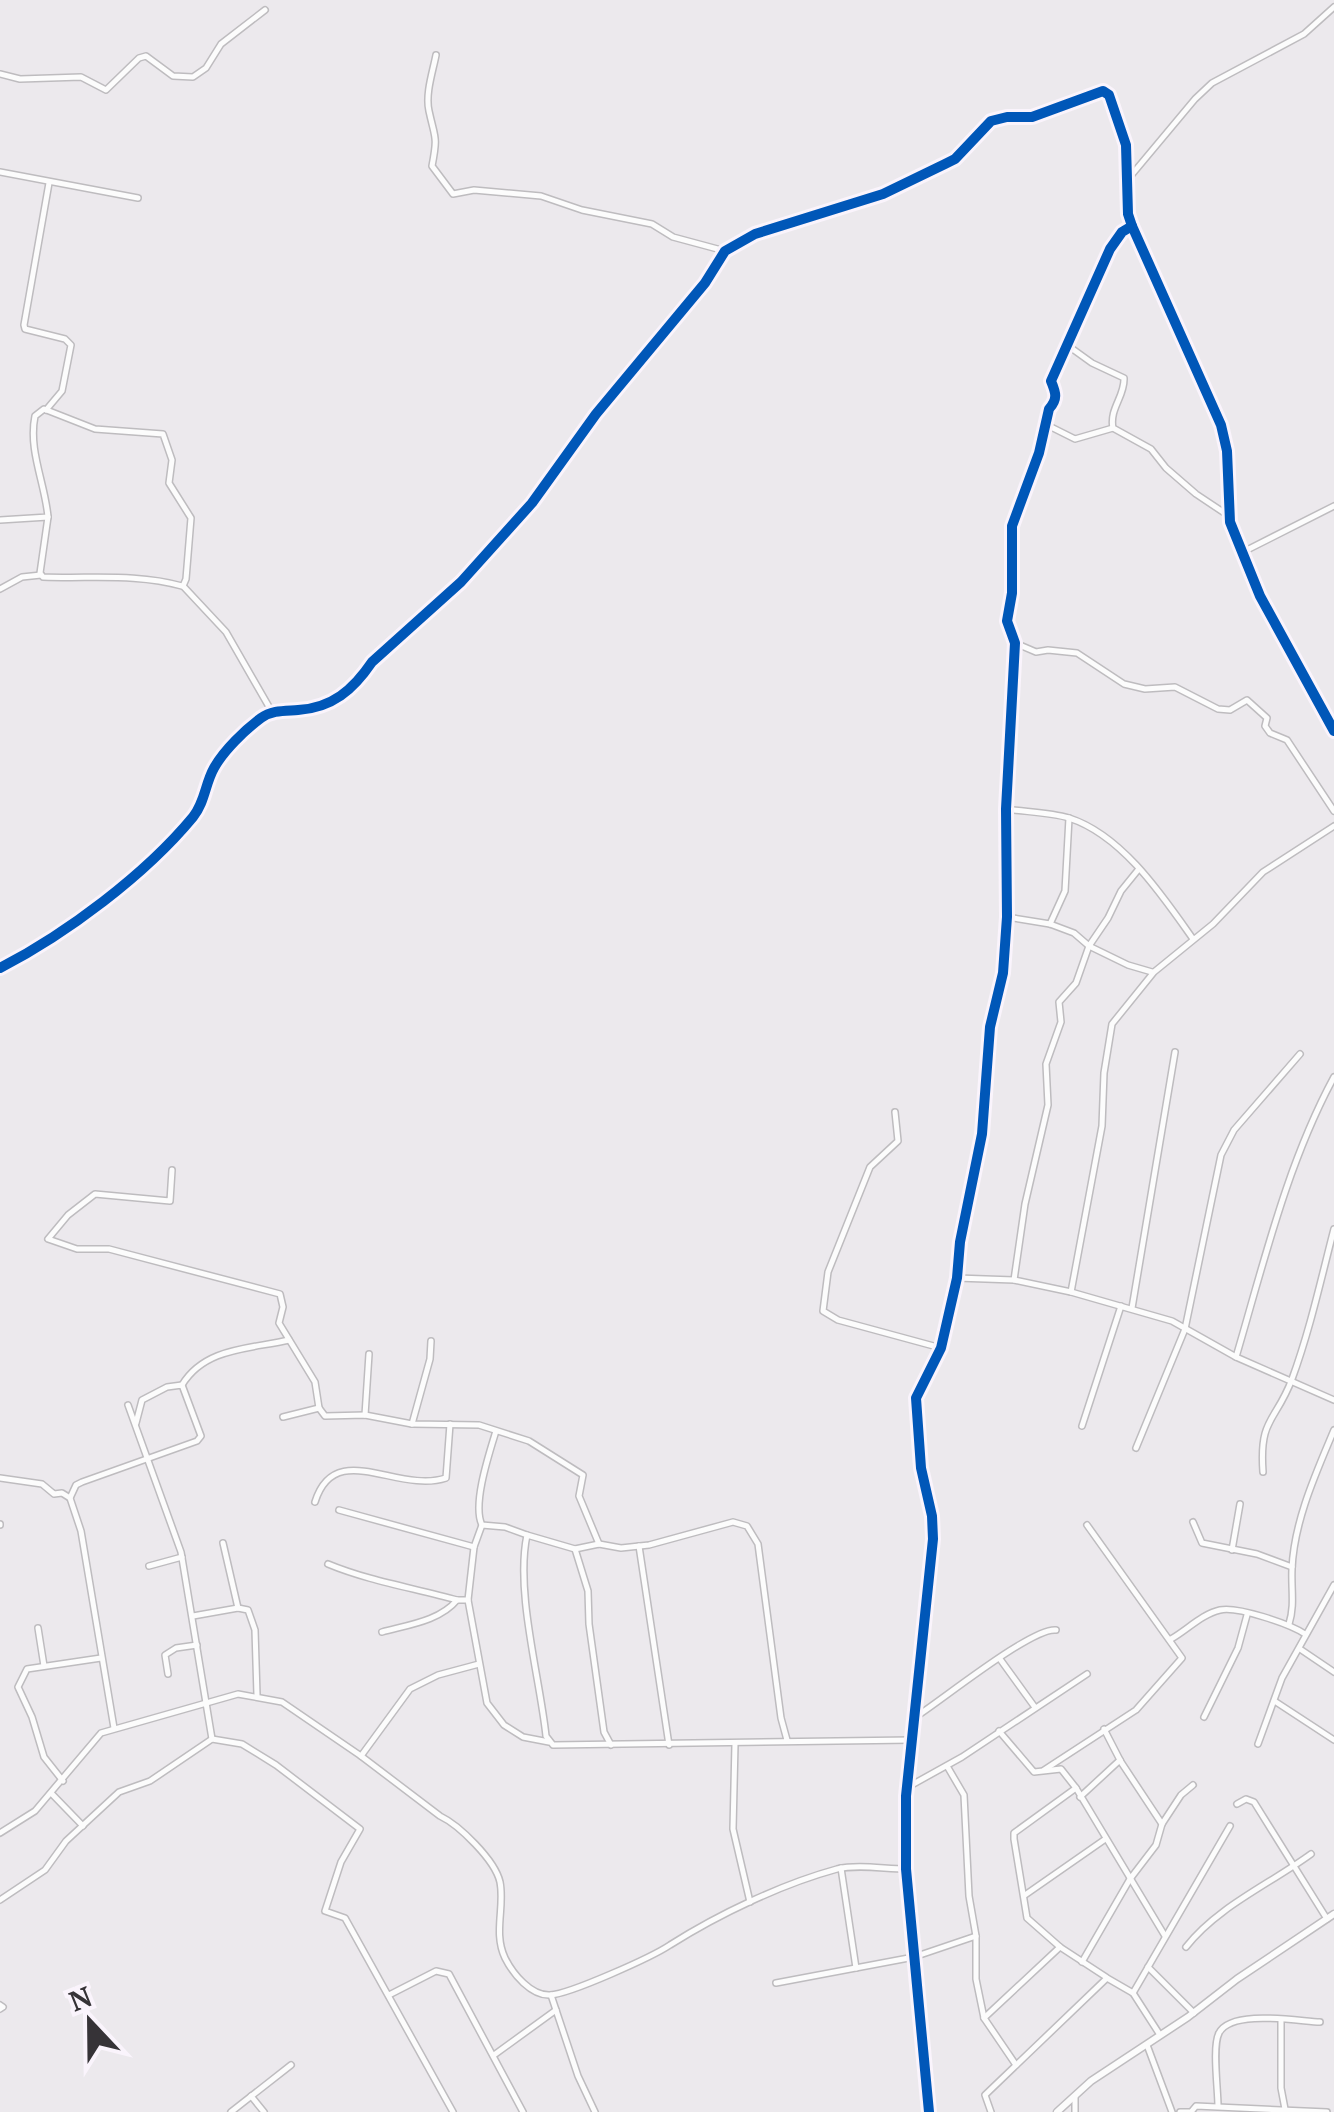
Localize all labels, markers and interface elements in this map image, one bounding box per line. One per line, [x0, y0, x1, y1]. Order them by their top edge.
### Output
north arrow [40, 1972, 140, 2072]
text: N [64, 1977, 97, 2019]

